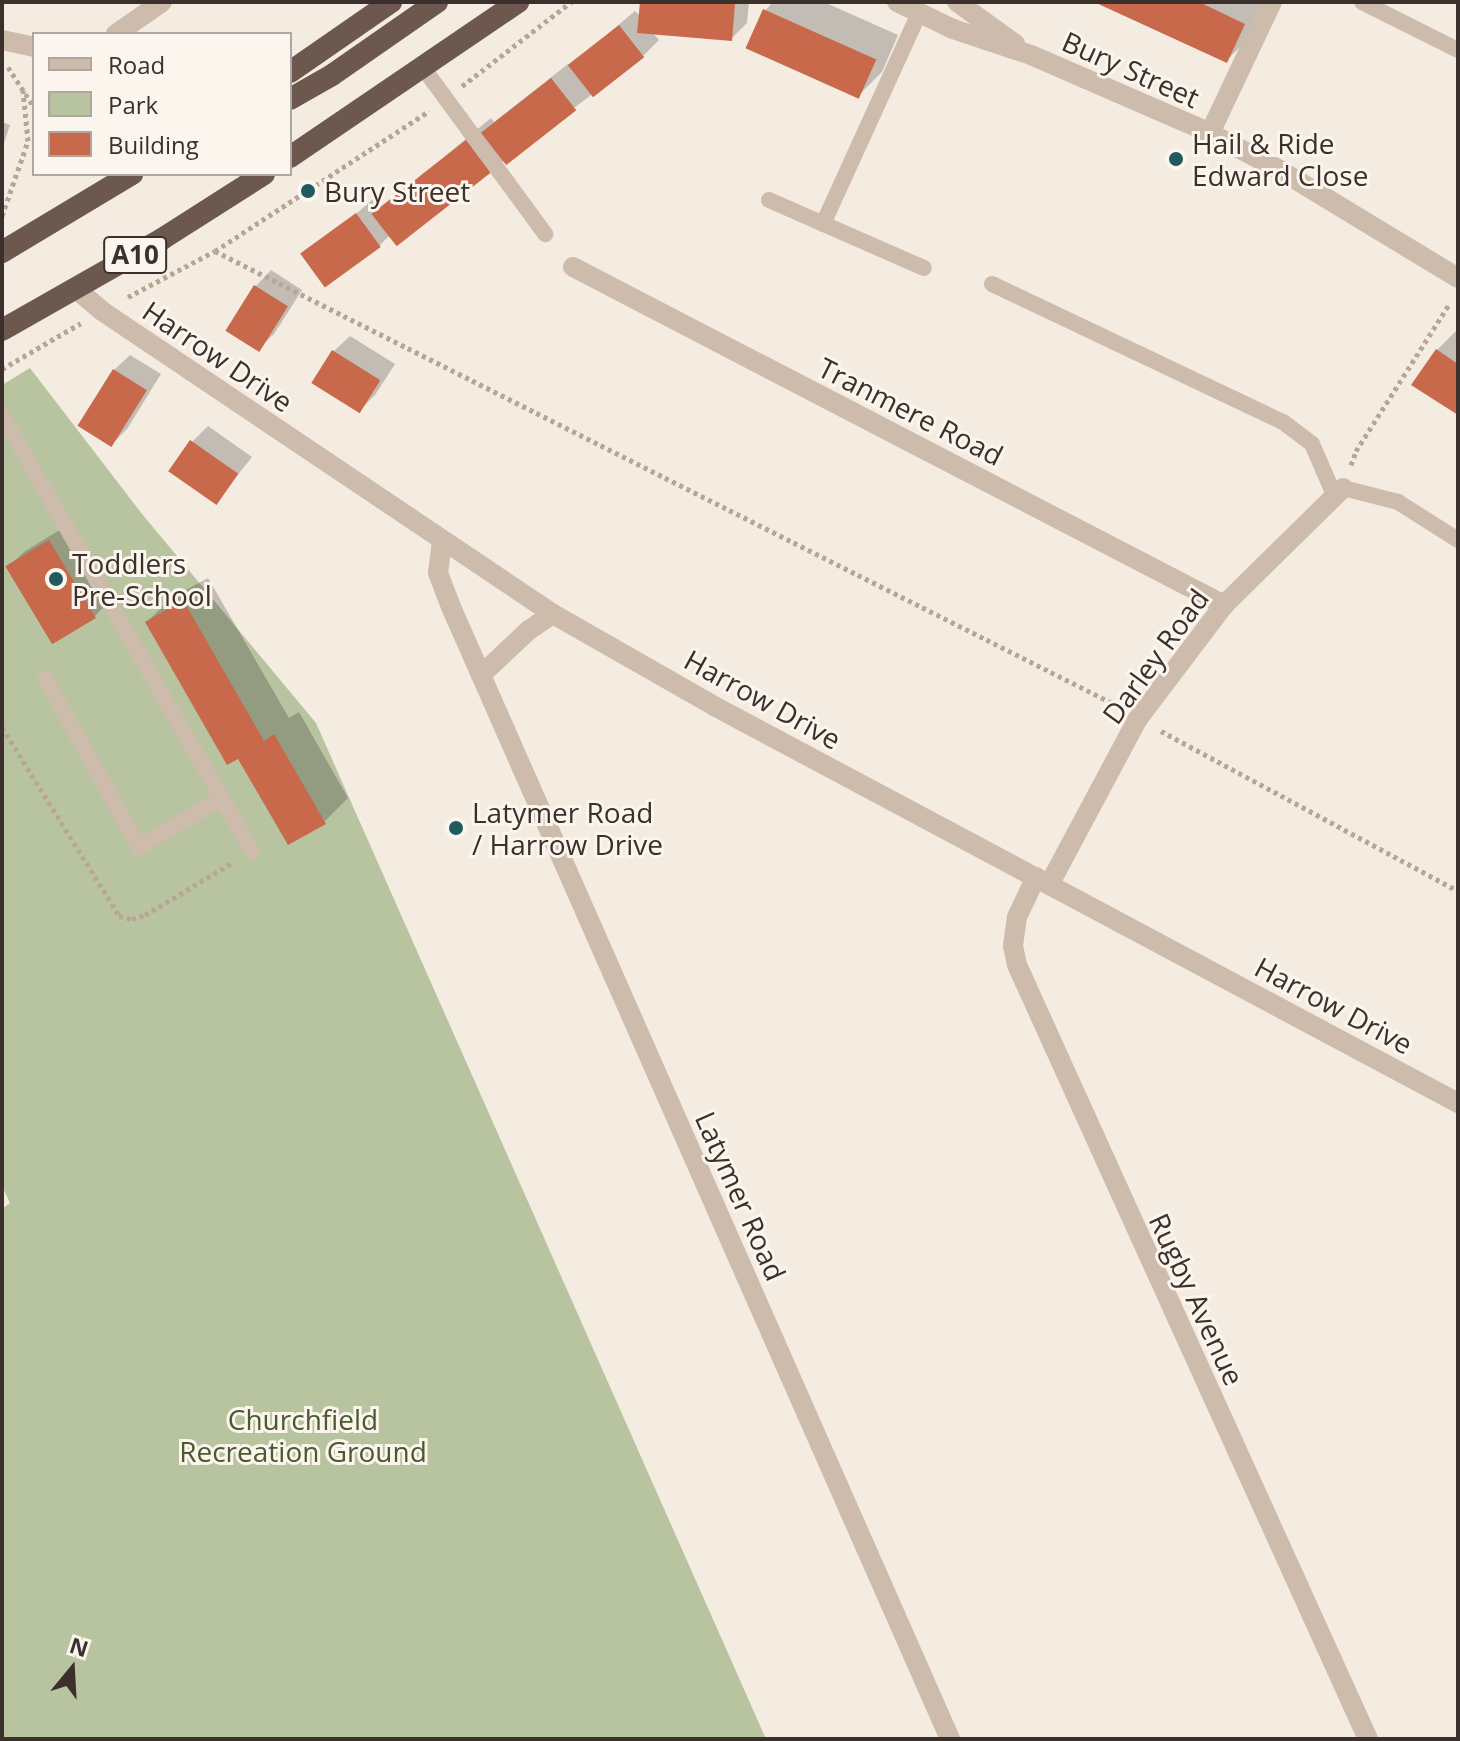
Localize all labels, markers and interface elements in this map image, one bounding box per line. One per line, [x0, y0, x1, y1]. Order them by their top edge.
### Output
street label: Bury Street [1057, 24, 1205, 114]
legend [32, 32, 292, 176]
text: Road [108, 48, 165, 81]
text: Park [108, 88, 158, 121]
place label: Hail & Ride Edward Close [1192, 126, 1368, 192]
text: Building [108, 128, 199, 161]
marker: Hail & Ride Edward Close [1167, 150, 1185, 168]
place label: Bury Street [324, 174, 470, 208]
marker: Bury Street [299, 182, 317, 200]
road number: A10 [103, 233, 167, 277]
street label: Harrow Drive [137, 294, 299, 418]
street label: Tranmere Road [813, 350, 1009, 472]
place label: Toddlers Pre-School [72, 546, 212, 612]
marker: Toddlers Pre-School [47, 570, 65, 588]
street label: Darley Road [1095, 582, 1215, 730]
street label: Harrow Drive [679, 642, 847, 756]
place label: Latymer Road / Harrow Drive [472, 795, 663, 861]
marker: Latymer Road / Harrow Drive [447, 819, 465, 837]
street label: Harrow Drive [1250, 949, 1418, 1061]
street label: Latymer Road [689, 1106, 793, 1286]
street label: Rugby Avenue [1143, 1208, 1251, 1390]
park label: Churchfield Recreation Ground [179, 1402, 427, 1468]
north arrow [32, 1629, 112, 1709]
text: N [66, 1629, 93, 1663]

